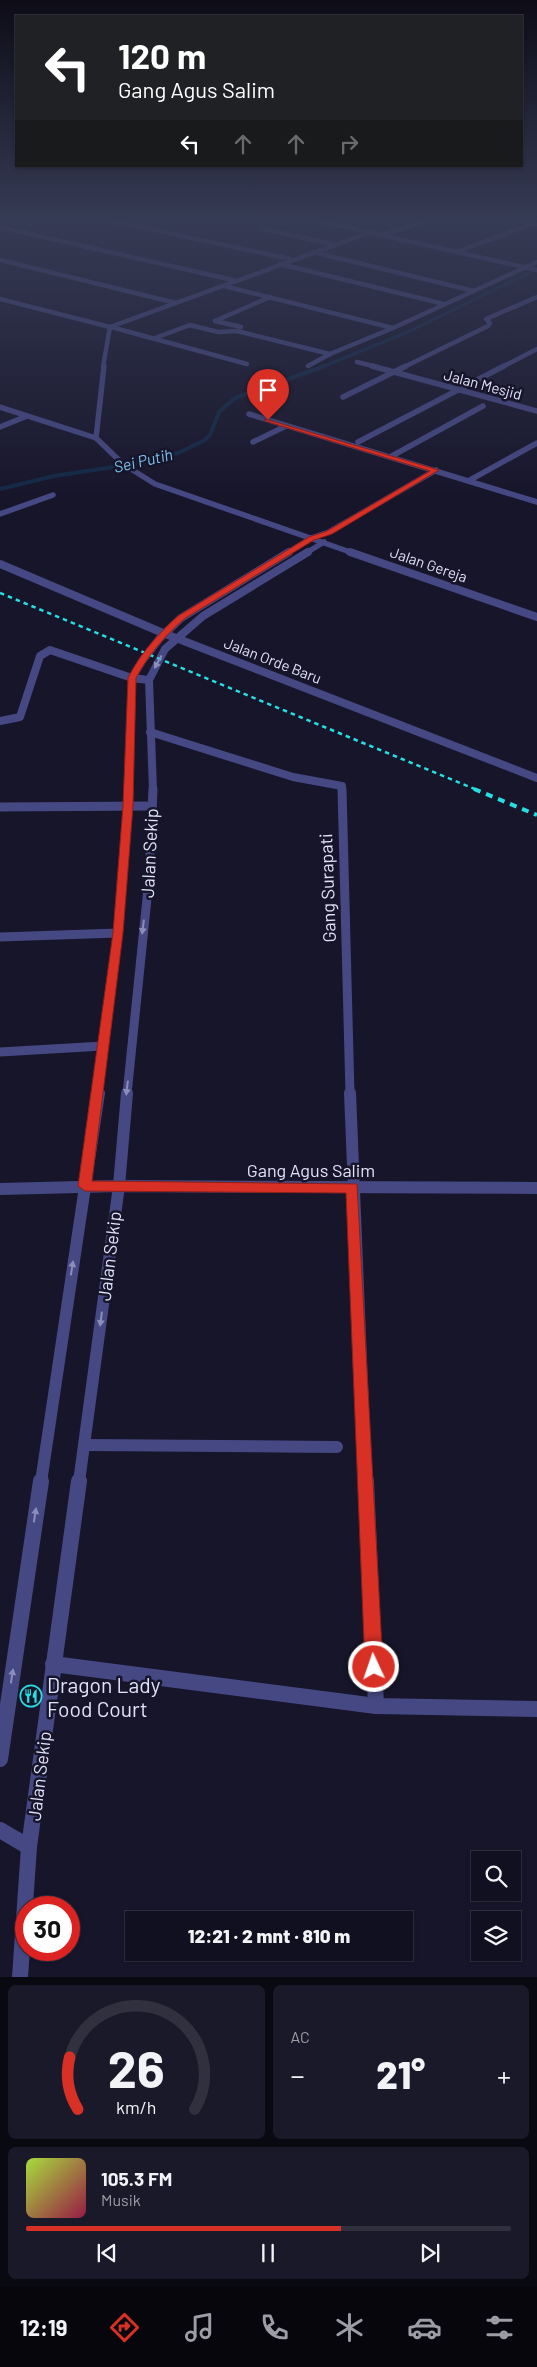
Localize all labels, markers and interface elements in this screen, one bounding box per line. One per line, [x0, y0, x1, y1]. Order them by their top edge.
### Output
text: 120 m [118, 34, 206, 76]
icon: left [35, 35, 100, 100]
text: Gang Agus Salim [118, 76, 275, 102]
icon: left [176, 130, 204, 158]
icon: ahead [229, 130, 257, 158]
icon: ahead [282, 130, 310, 158]
icon: right [335, 130, 363, 158]
street label: Jalan Mesjid [442, 365, 524, 403]
pin [247, 369, 289, 420]
icon: arrive [254, 376, 282, 404]
water label: Sei Putih [112, 444, 174, 476]
street label: Jalan Gereja [388, 542, 470, 586]
street label: Jalan Orde Baru [222, 633, 324, 687]
one-way arrow [154, 655, 162, 669]
street label: Jalan Sekip [136, 808, 162, 898]
street label: Gang Surapati [314, 833, 340, 943]
one-way arrow [139, 919, 147, 935]
one-way arrow [123, 1081, 131, 1097]
street label: Gang Agus Salim [247, 1159, 375, 1181]
street label: Jalan Sekip [93, 1210, 125, 1302]
one-way arrow [69, 1260, 77, 1276]
one-way arrow [97, 1312, 105, 1328]
one-way arrow [31, 1507, 39, 1523]
position arrow [347, 1640, 399, 1692]
one-way arrow [9, 1668, 17, 1684]
place label: Dragon Lady Food Court [47, 1672, 161, 1721]
restaurant icon: Dragon Lady Food Court [19, 1684, 43, 1708]
street label: Jalan Sekip [23, 1730, 55, 1822]
map controls [471, 1851, 521, 1961]
button: search [471, 1851, 521, 1901]
speed limit sign: 30 [15, 1896, 80, 1961]
button: layers [471, 1911, 521, 1961]
text: 12:21 · 2 mnt · 810 m [188, 1924, 350, 1947]
text: AC [291, 2027, 310, 2046]
text: 26 [108, 2036, 165, 2098]
text: 21° [376, 2051, 425, 2097]
text: − [291, 2058, 305, 2092]
text: + [497, 2058, 511, 2092]
text: km/h [116, 2096, 156, 2118]
text: 105.3 FM [101, 2167, 172, 2190]
text: Musik [101, 2190, 141, 2209]
icon: previous [93, 2239, 121, 2267]
icon: pause [254, 2239, 282, 2267]
icon: next [416, 2239, 444, 2267]
icon: directions [107, 2310, 142, 2345]
icon: music [182, 2310, 217, 2345]
icon: phone [257, 2310, 292, 2345]
icon: climate [332, 2310, 367, 2345]
icon: car [407, 2310, 442, 2345]
icon: filters [482, 2310, 517, 2345]
text: 12:19 [20, 2314, 68, 2340]

